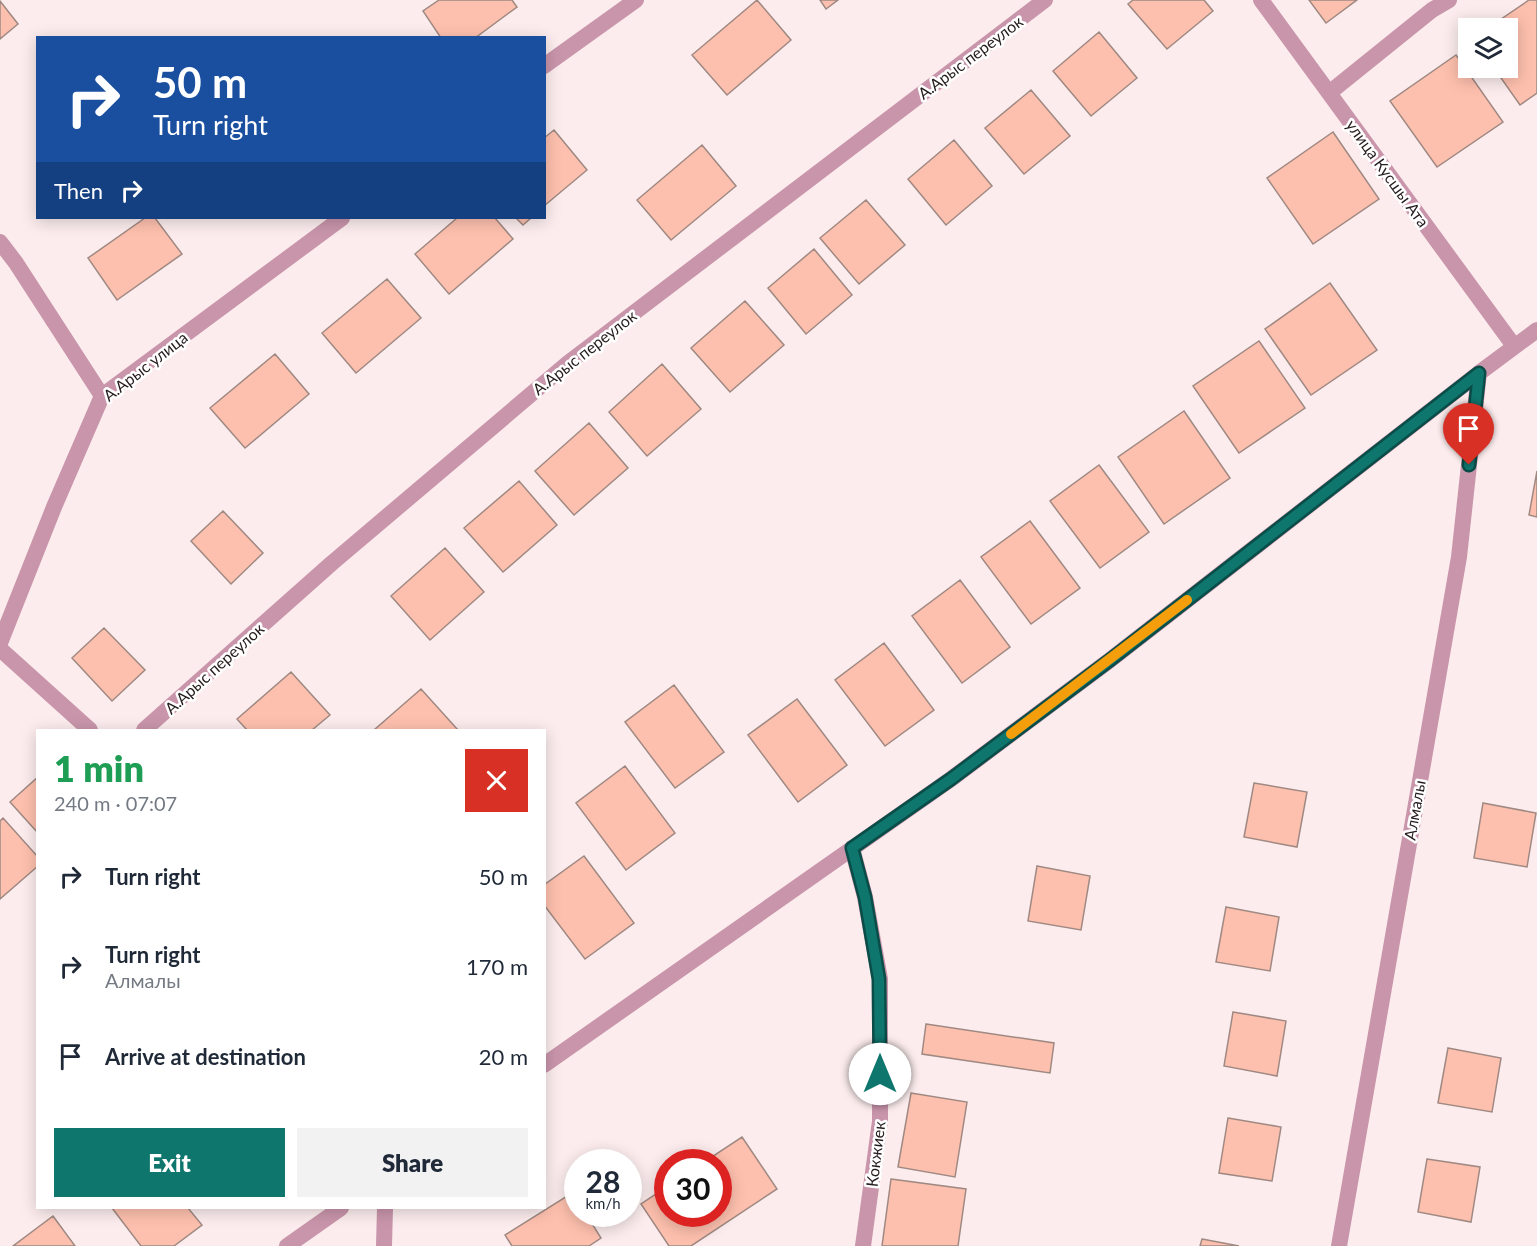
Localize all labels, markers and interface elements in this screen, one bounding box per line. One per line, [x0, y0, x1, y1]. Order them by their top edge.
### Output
street label: А.Арыс переулок [914, 11, 1027, 103]
map controls [1458, 18, 1518, 78]
button: layers [1458, 18, 1518, 78]
text: 50 m [153, 57, 247, 107]
icon: right [54, 60, 132, 138]
text: Turn right [153, 108, 268, 141]
street label: улица Кусшы Ата [1343, 116, 1433, 230]
icon: right [115, 174, 148, 207]
text: Then [54, 177, 103, 204]
street label: А.Арыс переулок [528, 305, 640, 398]
street label: А.Арыс улица [99, 327, 191, 405]
pin [1443, 403, 1494, 465]
icon: arrive [1452, 412, 1485, 445]
street label: А.Арыс переулок [161, 618, 268, 717]
text: 1 min [54, 746, 144, 790]
button: close [465, 749, 528, 812]
street label: Алмалы [1399, 779, 1429, 841]
text: 240 m · 07:07 [54, 791, 177, 815]
icon: right [54, 860, 87, 893]
text: Turn right [105, 863, 200, 890]
text: 50 m [479, 863, 528, 890]
text: Turn right [105, 941, 200, 968]
icon: right [54, 950, 87, 983]
text: 170 m [466, 953, 528, 980]
text: Алмалы [105, 968, 181, 992]
icon: arrive [54, 1040, 87, 1073]
position arrow [848, 1042, 912, 1106]
text: Arrive at destination [105, 1043, 306, 1070]
text: 20 m [479, 1043, 528, 1070]
street label: Кокжиек [862, 1119, 889, 1188]
button: Exit [54, 1128, 285, 1197]
button: Share [297, 1128, 528, 1197]
speed limit sign: 30 [654, 1149, 732, 1227]
text: 28 [586, 1163, 620, 1199]
text: km/h [585, 1194, 621, 1212]

